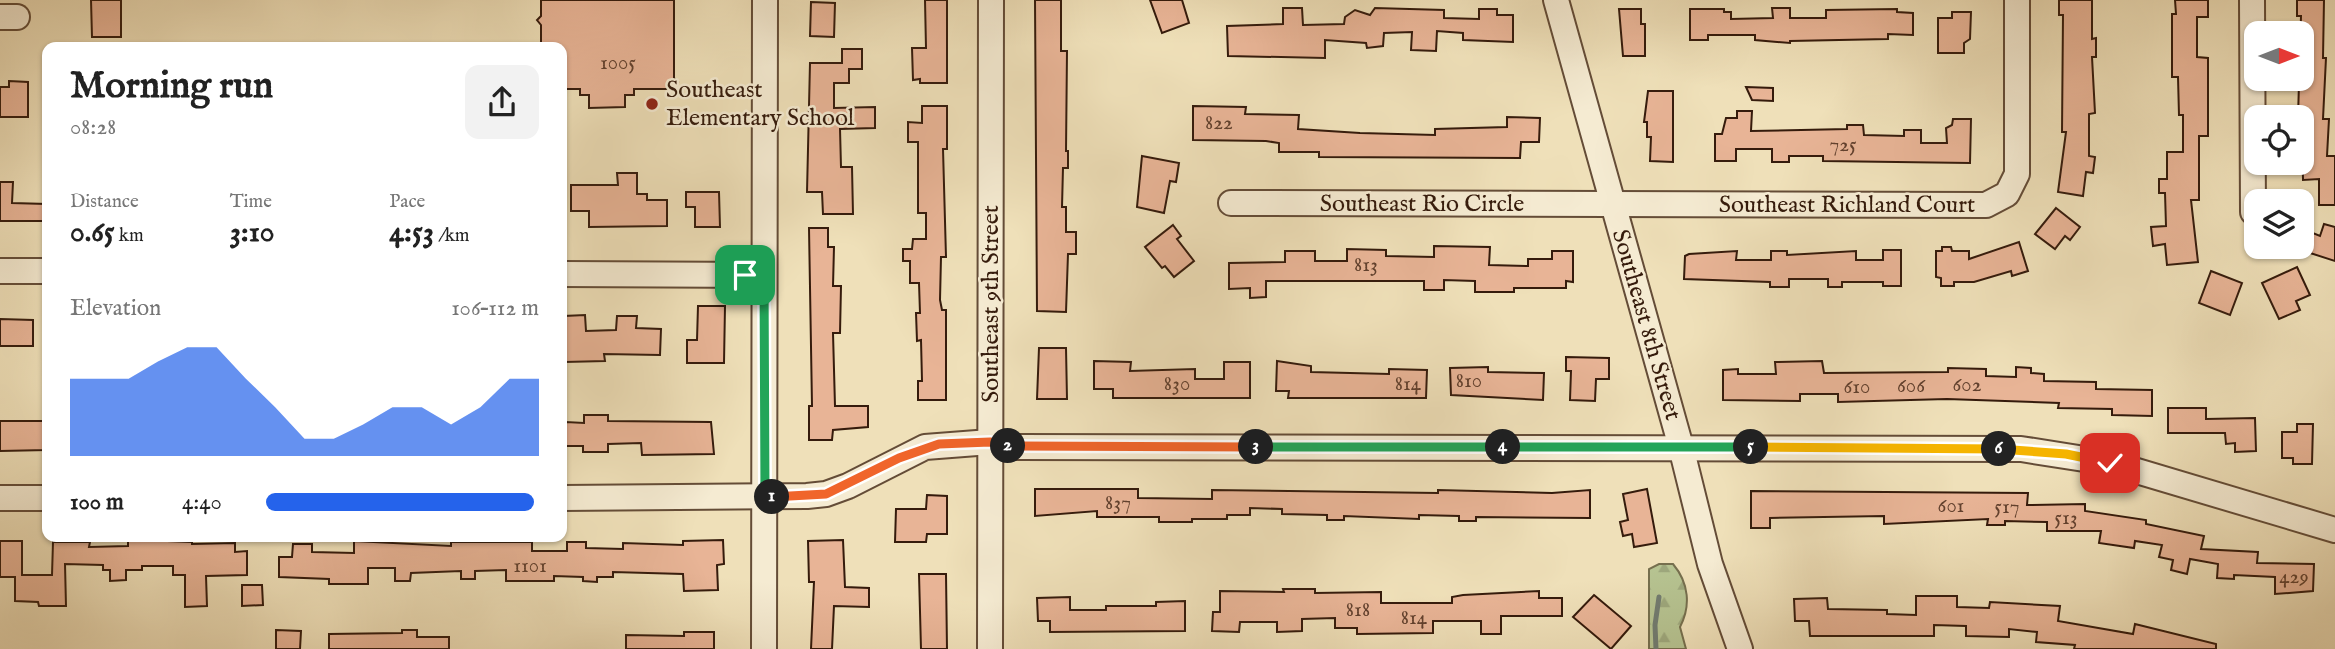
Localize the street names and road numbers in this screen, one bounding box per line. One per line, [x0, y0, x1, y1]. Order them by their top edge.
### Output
street label: Southeast Rio Circle [1320, 189, 1524, 220]
street label: Southeast Richland Court [1719, 190, 1975, 221]
street label: Southeast 9th Street [976, 205, 1007, 403]
street label: Southeast 8th Street [1604, 226, 1688, 424]

